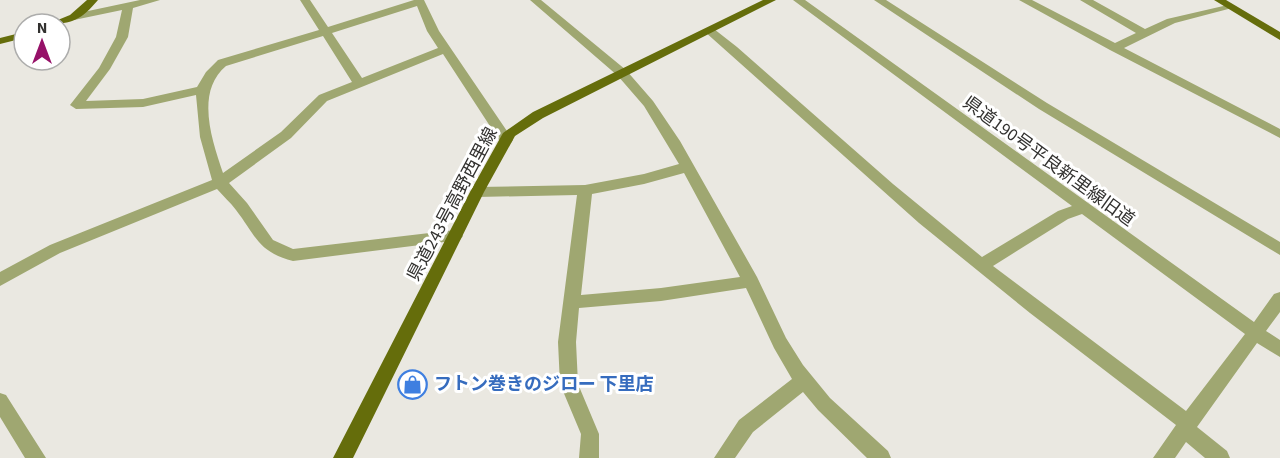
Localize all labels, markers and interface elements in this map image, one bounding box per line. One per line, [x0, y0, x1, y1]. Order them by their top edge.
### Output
north arrow [12, 12, 72, 72]
text: N [37, 17, 47, 39]
street label: 県道190号平良新里線旧道 [958, 91, 1140, 232]
street label: 県道243号高野西里線 [401, 123, 504, 286]
shop icon: フトン巻きのジロー 下里店 [397, 368, 429, 400]
place label: フトン巻きのジロー 下里店 [434, 372, 654, 397]

